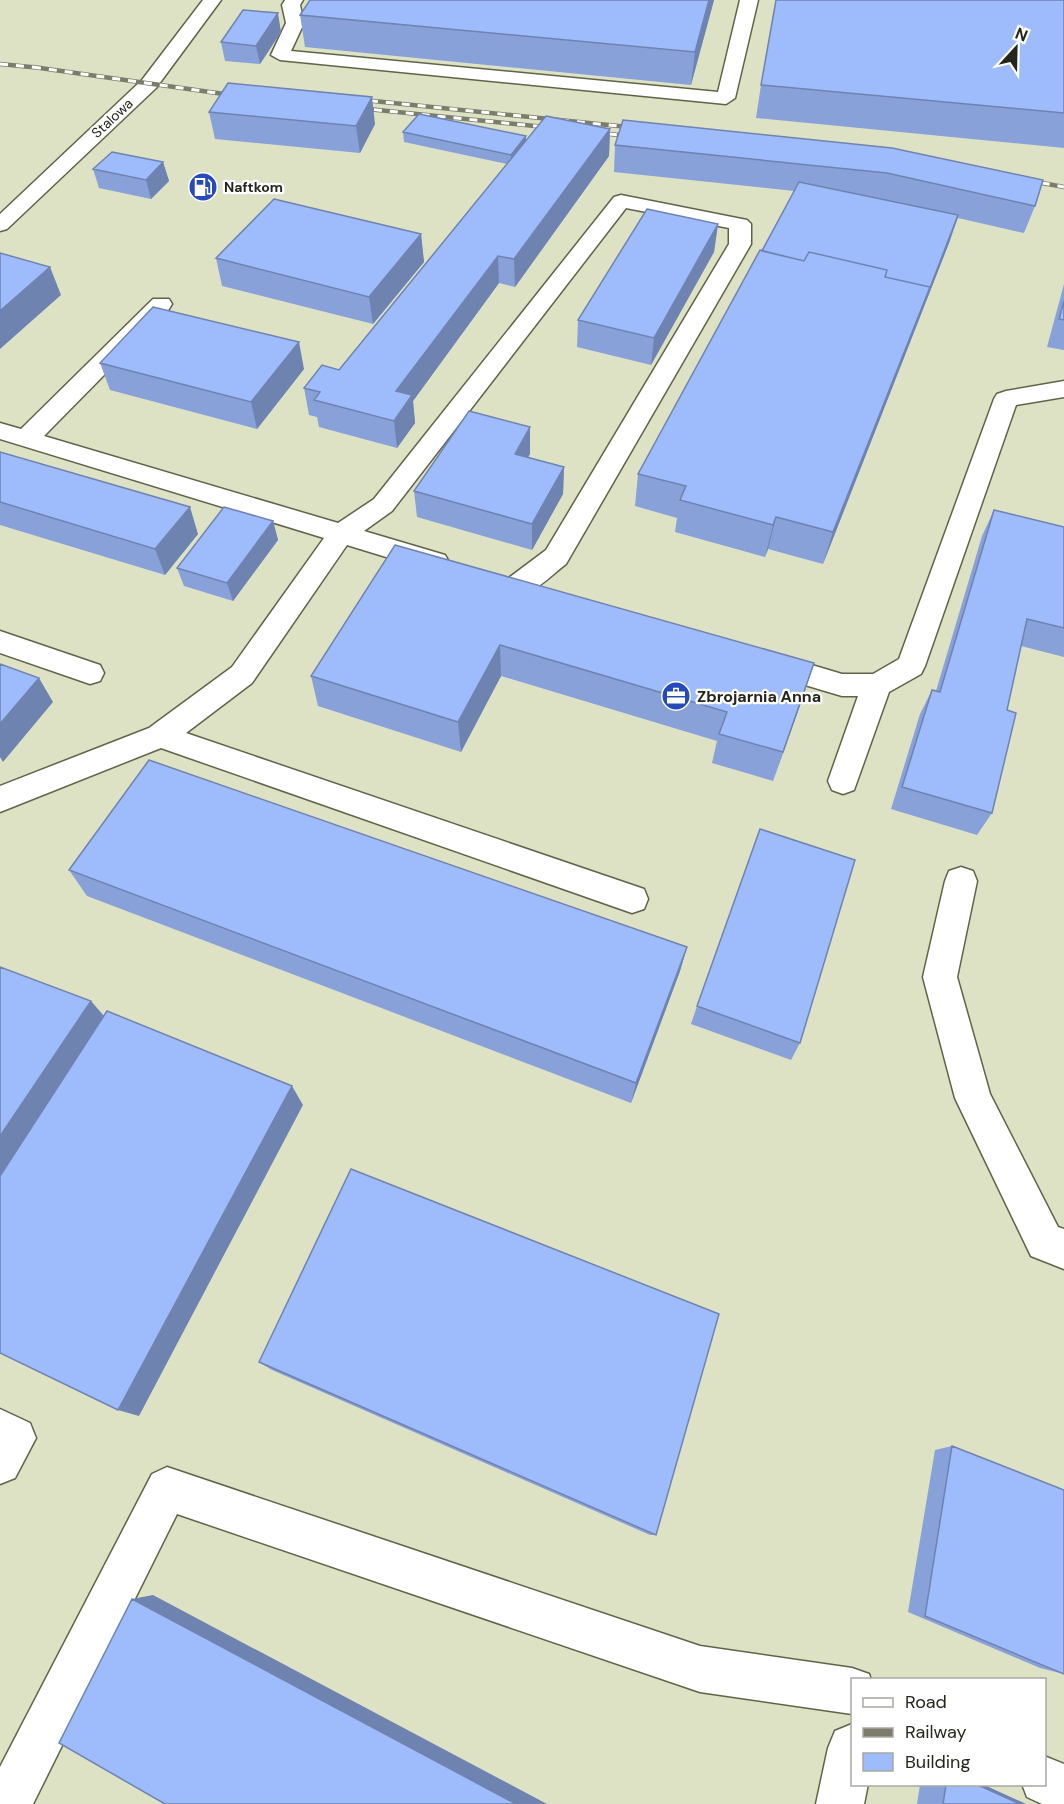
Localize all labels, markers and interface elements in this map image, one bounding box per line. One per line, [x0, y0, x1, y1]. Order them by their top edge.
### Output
north arrow [986, 18, 1046, 78]
text: N [1012, 23, 1031, 46]
street label: Stalowa [87, 94, 137, 142]
fuel station icon: Naftkom [187, 171, 219, 203]
place label: Naftkom [224, 178, 283, 196]
office icon: Zbrojarnia Anna [660, 680, 692, 712]
place label: Zbrojarnia Anna [697, 686, 821, 707]
legend [851, 1678, 1046, 1786]
text: Road [905, 1690, 947, 1714]
text: Railway [905, 1720, 967, 1744]
text: Building [905, 1750, 970, 1774]

